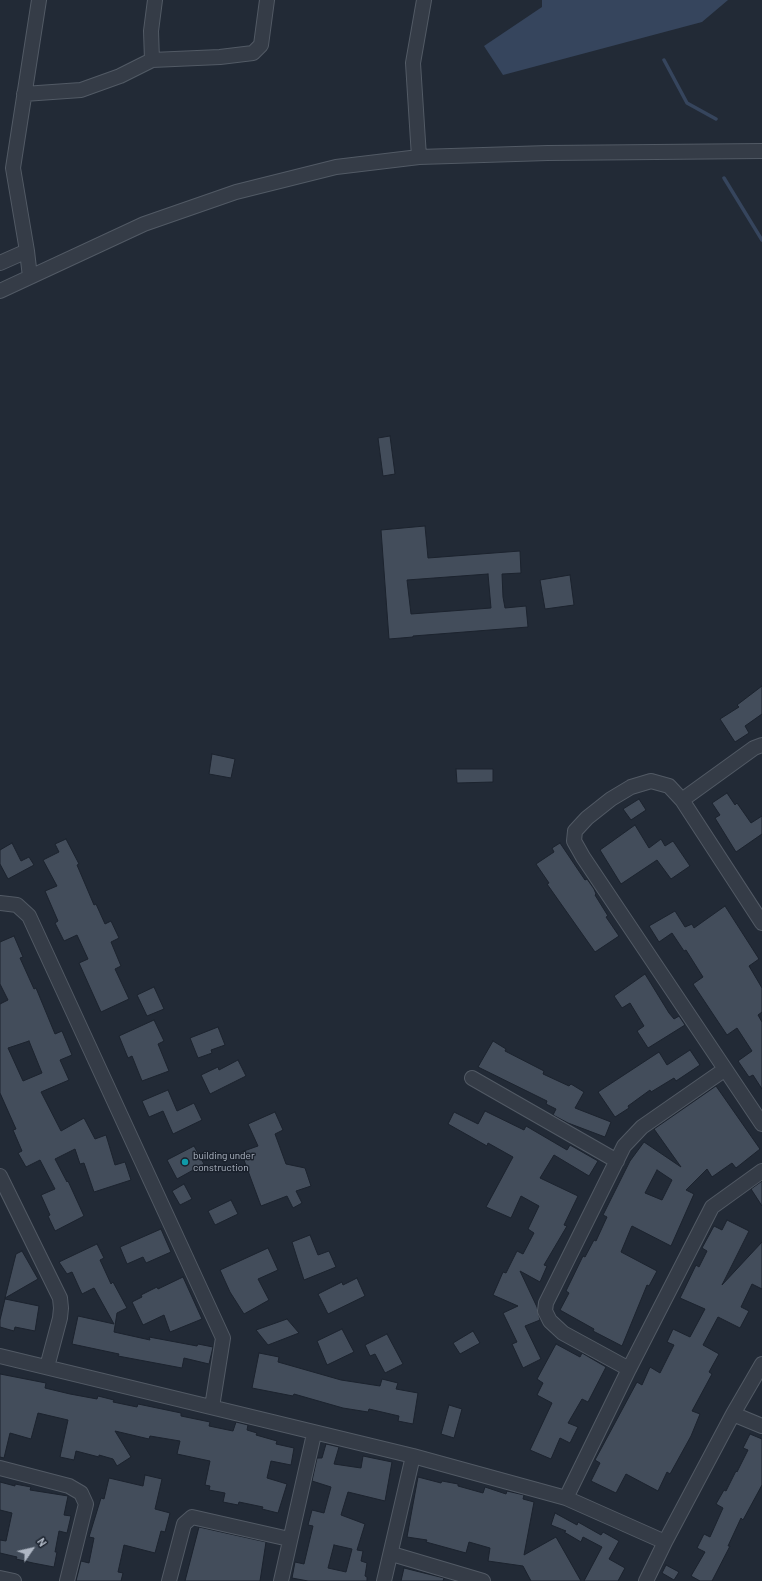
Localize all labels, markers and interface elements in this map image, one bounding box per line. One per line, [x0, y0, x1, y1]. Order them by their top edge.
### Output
place label: building under construction [193, 1150, 255, 1174]
marker: building under construction [180, 1157, 190, 1167]
north arrow [12, 1529, 52, 1569]
text: N [35, 1535, 50, 1549]

